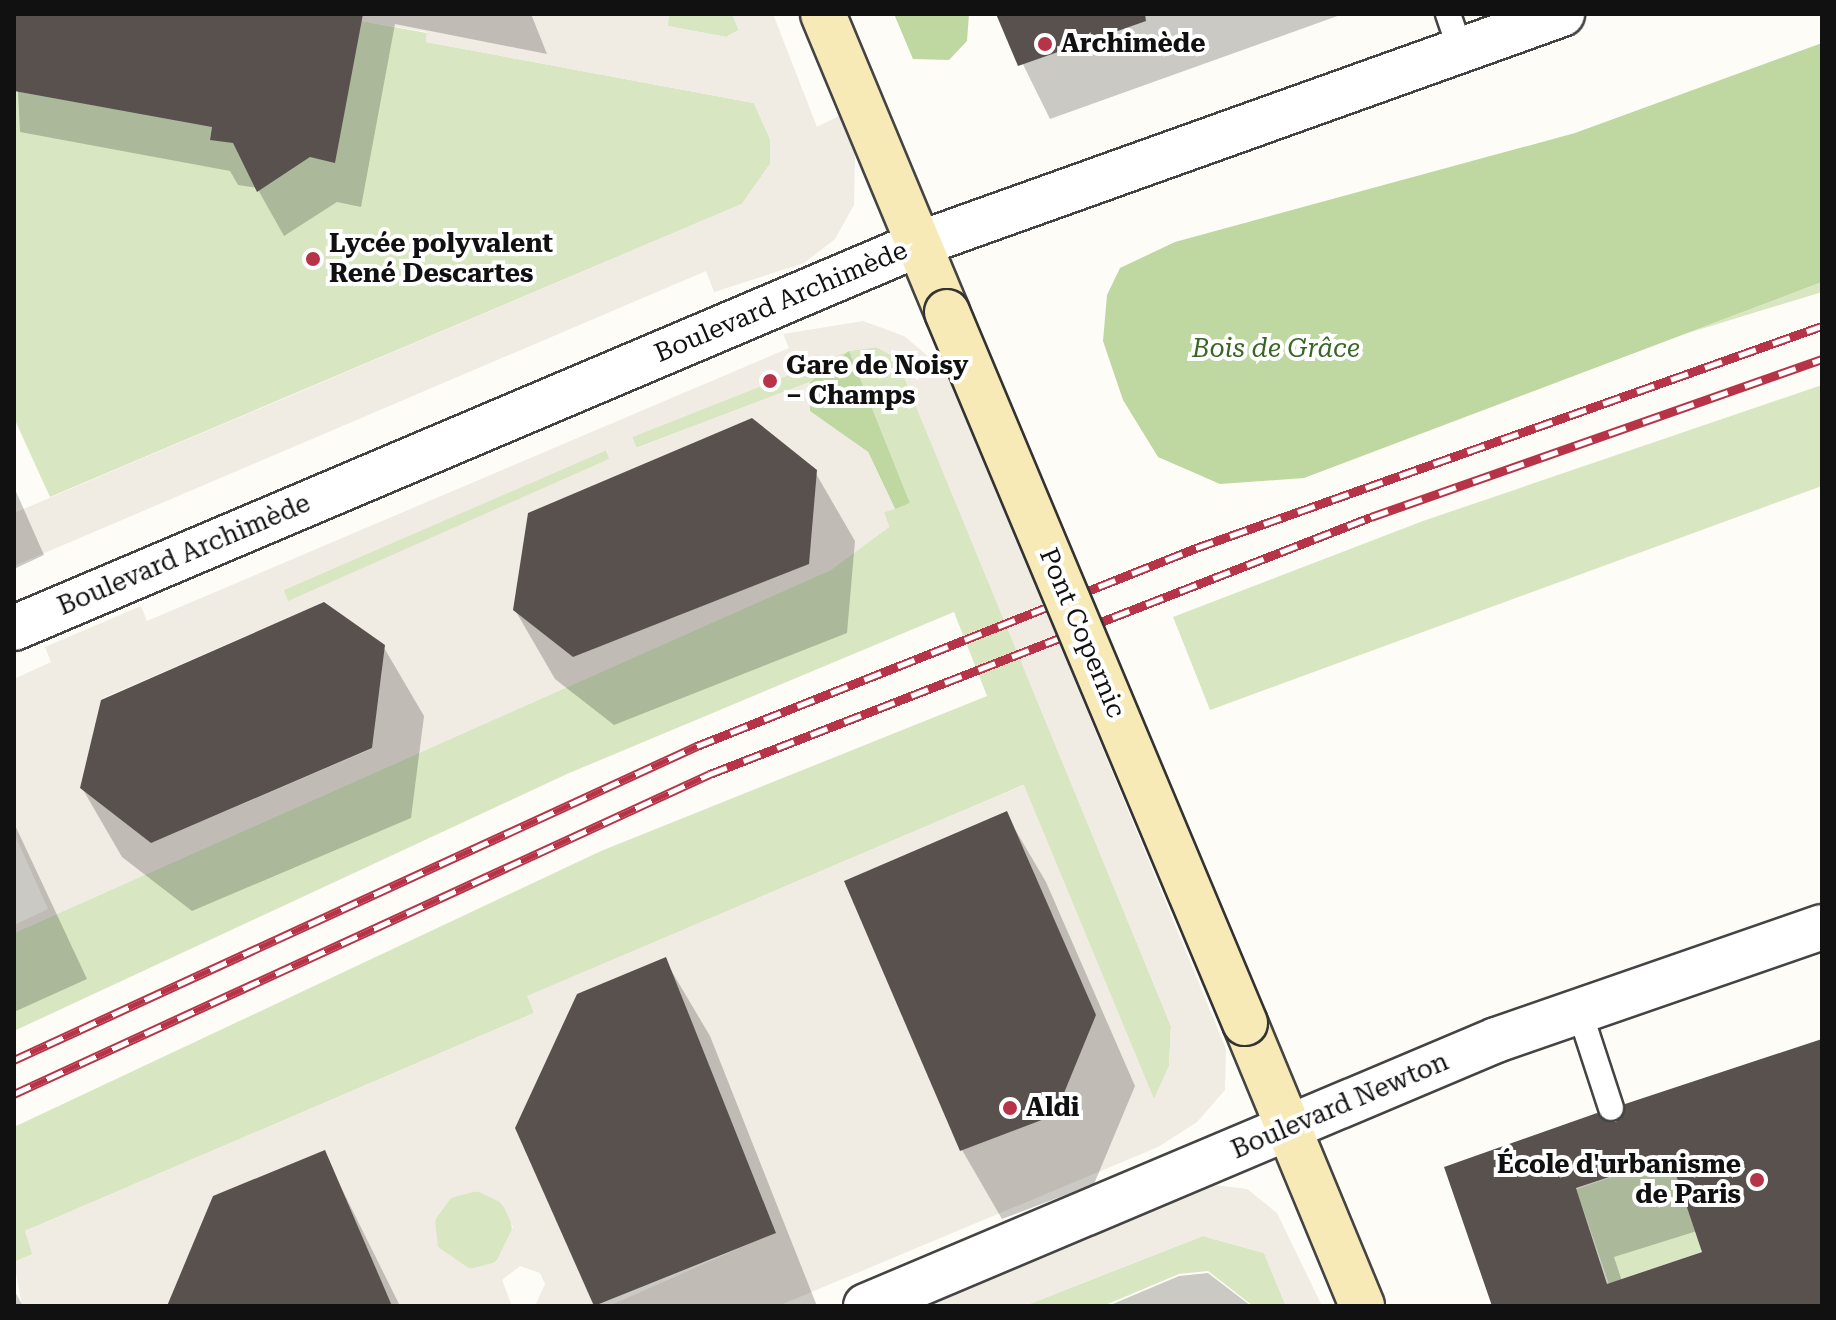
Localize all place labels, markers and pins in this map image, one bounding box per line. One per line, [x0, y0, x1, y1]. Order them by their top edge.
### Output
place label: Archimède [1061, 28, 1205, 60]
marker: Archimède [1036, 35, 1054, 53]
place label: Lycée polyvalent René Descartes [329, 228, 553, 290]
marker: Lycée polyvalent René Descartes [304, 250, 322, 268]
place label: Gare de Noisy – Champs [786, 350, 968, 412]
marker: Gare de Noisy – Champs [761, 372, 779, 390]
place label: Aldi [1026, 1092, 1079, 1124]
marker: Aldi [1001, 1099, 1019, 1117]
place label: École d'urbanisme de Paris [1497, 1149, 1741, 1210]
marker: École d'urbanisme de Paris [1748, 1171, 1766, 1189]

